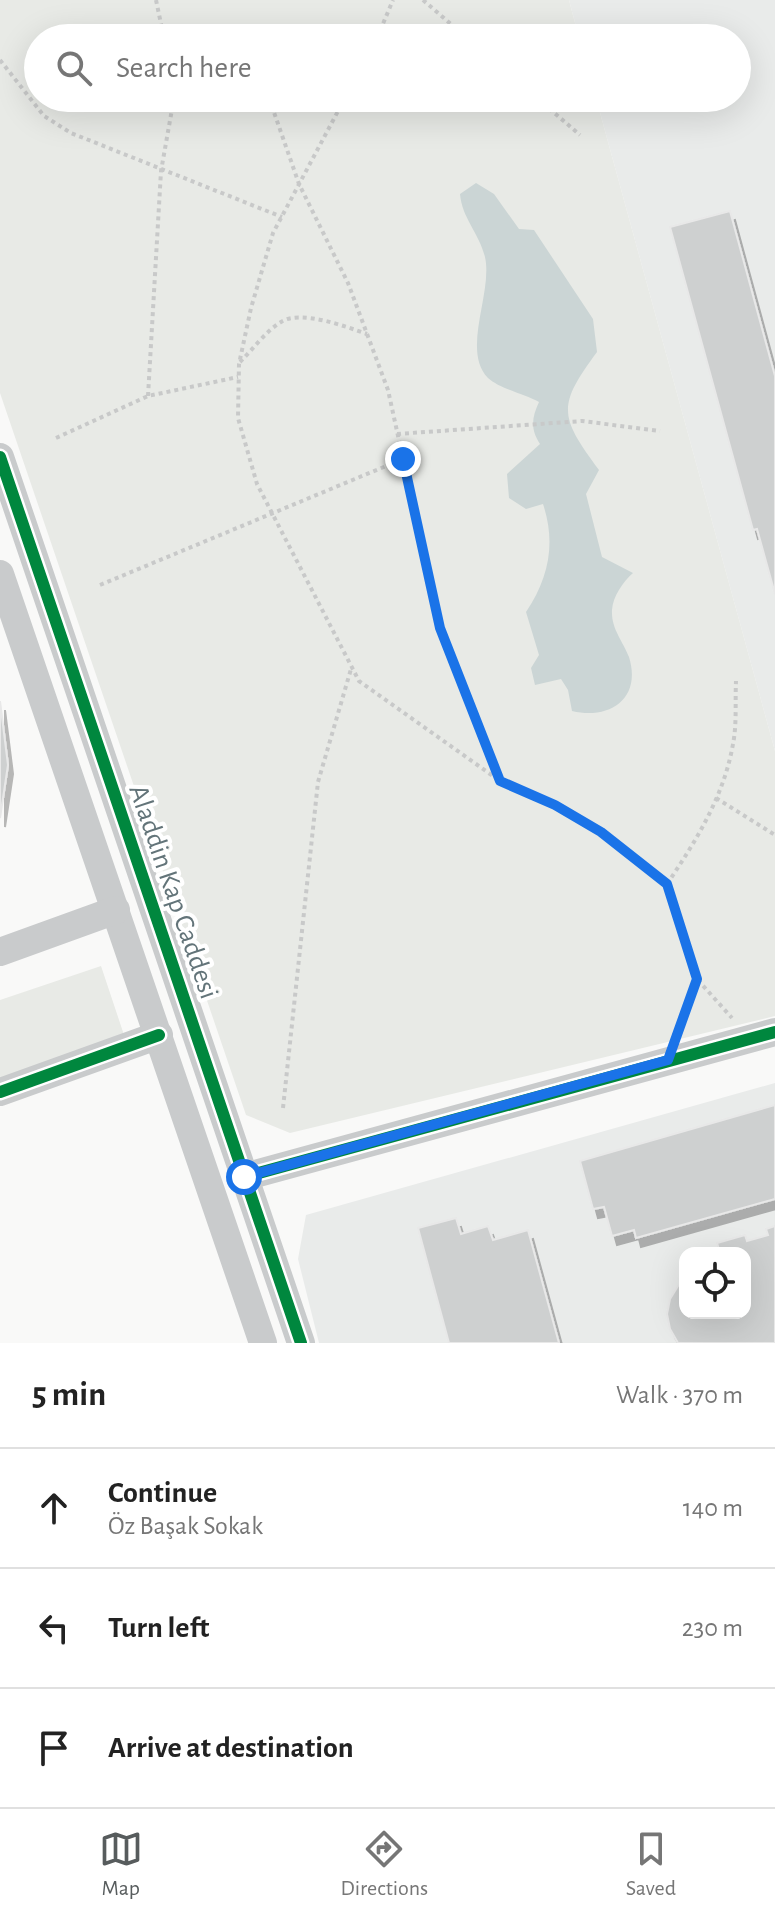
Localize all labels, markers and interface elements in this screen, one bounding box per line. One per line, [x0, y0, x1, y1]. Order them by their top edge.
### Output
search box [24, 24, 751, 112]
icon: search [52, 46, 96, 90]
text: Search here [116, 53, 252, 83]
route end [385, 441, 421, 477]
street label: Aladdin Kap Caddesi [123, 781, 223, 1003]
route start [226, 1159, 262, 1195]
map controls [679, 1247, 751, 1319]
button: locate [679, 1247, 751, 1319]
text: 5 min [32, 1378, 106, 1412]
text: Walk · 370 m [616, 1382, 743, 1408]
text: Continue [108, 1478, 217, 1508]
icon: ahead [32, 1486, 76, 1530]
text: 140 m [683, 1495, 743, 1521]
text: Öz Başak Sokak [108, 1513, 263, 1539]
icon: left [32, 1606, 76, 1650]
text: Turn left [108, 1613, 209, 1643]
text: 230 m [682, 1615, 743, 1641]
icon: arrive [32, 1726, 76, 1770]
text: Arrive at destination [108, 1733, 354, 1763]
tab: Map [99, 1827, 143, 1901]
tab: Directions [340, 1827, 428, 1901]
tab: Saved [626, 1827, 676, 1901]

